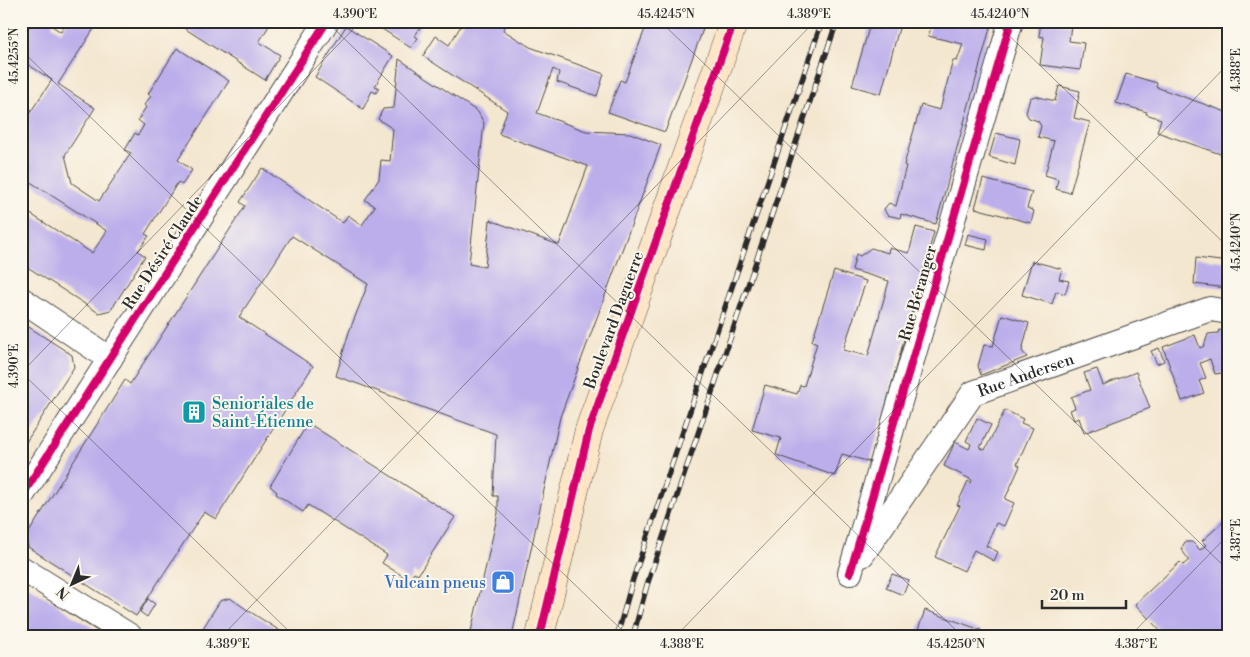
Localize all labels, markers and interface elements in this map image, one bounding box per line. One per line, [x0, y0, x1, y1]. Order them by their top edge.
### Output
text: 4.390°E [333, 7, 377, 22]
text: 45.4245°N [637, 7, 695, 22]
text: 4.389°E [787, 7, 831, 22]
text: 45.4240°N [971, 7, 1030, 22]
text: 45.4255°N [7, 27, 22, 84]
text: 4.388°E [1229, 48, 1244, 92]
street label: Rue Désiré Claude [118, 191, 207, 314]
text: 45.4240°N [1229, 212, 1244, 271]
street label: Rue Béranger [895, 243, 941, 343]
street label: Boulevard Daguerre [579, 249, 648, 393]
text: 4.390°E [7, 344, 22, 388]
street label: Rue Andersen [975, 349, 1077, 402]
place label: Senioriales de Saint-Étienne [212, 394, 314, 432]
building icon: Senioriales de Saint-Étienne [181, 399, 207, 425]
text: 4.387°E [1229, 519, 1244, 561]
north arrow [48, 560, 98, 610]
shop icon: Vulcain pneus [490, 569, 516, 595]
place label: Vulcain pneus [383, 573, 486, 593]
scale bar [1042, 577, 1126, 609]
text: N [53, 582, 74, 603]
text: 20 m [1050, 586, 1085, 605]
text: 4.389°E [206, 637, 250, 652]
text: 4.388°E [660, 637, 704, 652]
text: 45.4250°N [927, 637, 985, 652]
text: 4.387°E [1115, 637, 1157, 652]

